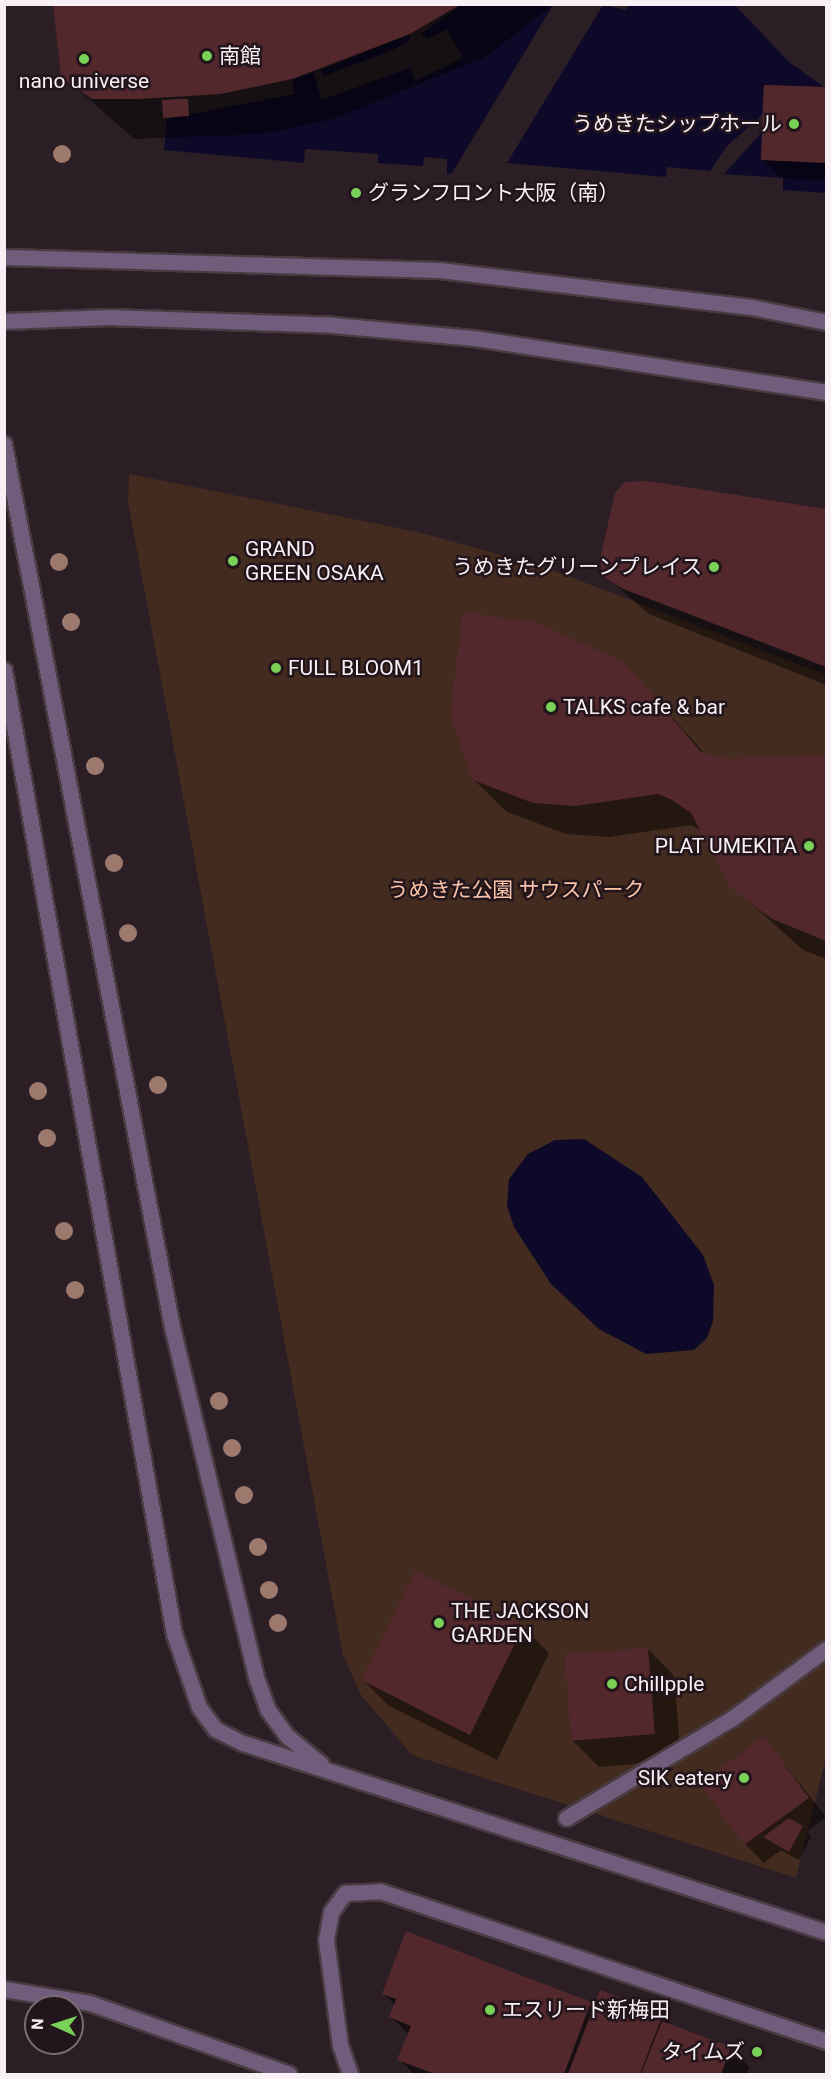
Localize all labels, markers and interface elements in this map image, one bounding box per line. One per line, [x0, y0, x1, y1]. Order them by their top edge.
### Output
place label: 南館 [219, 43, 261, 69]
marker: 南館 [200, 49, 214, 63]
marker: nano universe [77, 52, 91, 66]
place label: nano universe [19, 68, 149, 94]
place label: うめきたシップホール [572, 111, 782, 137]
marker: うめきたシップホール [787, 117, 801, 131]
place label: グランフロント大阪（南） [368, 180, 620, 206]
marker: グランフロント大阪（南） [349, 186, 363, 200]
place label: GRAND GREEN OSAKA [245, 536, 384, 586]
marker: GRAND GREEN OSAKA [226, 554, 240, 568]
place label: うめきたグリーンプレイス [450, 554, 702, 580]
marker: うめきたグリーンプレイス [707, 560, 721, 574]
place label: FULL BLOOM1 [288, 655, 424, 681]
marker: FULL BLOOM1 [269, 661, 283, 675]
place label: TALKS cafe & bar [563, 694, 725, 720]
marker: TALKS cafe & bar [544, 700, 558, 714]
place label: PLAT UMEKITA [654, 833, 797, 859]
marker: PLAT UMEKITA [802, 839, 816, 853]
park label: うめきた公園 サウスパーク [387, 877, 645, 903]
place label: THE JACKSON GARDEN [451, 1598, 589, 1648]
marker: THE JACKSON GARDEN [432, 1616, 446, 1630]
place label: Chillpple [624, 1671, 704, 1697]
marker: Chillpple [605, 1677, 619, 1691]
place label: SIK eatery [638, 1765, 732, 1791]
marker: SIK eatery [737, 1771, 751, 1785]
north arrow [24, 1995, 84, 2055]
place label: エスリード新梅田 [502, 1997, 670, 2023]
marker: エスリード新梅田 [483, 2003, 497, 2017]
text: N [28, 2018, 47, 2030]
place label: タイムズ [661, 2039, 745, 2065]
marker: タイムズ [750, 2045, 764, 2059]

